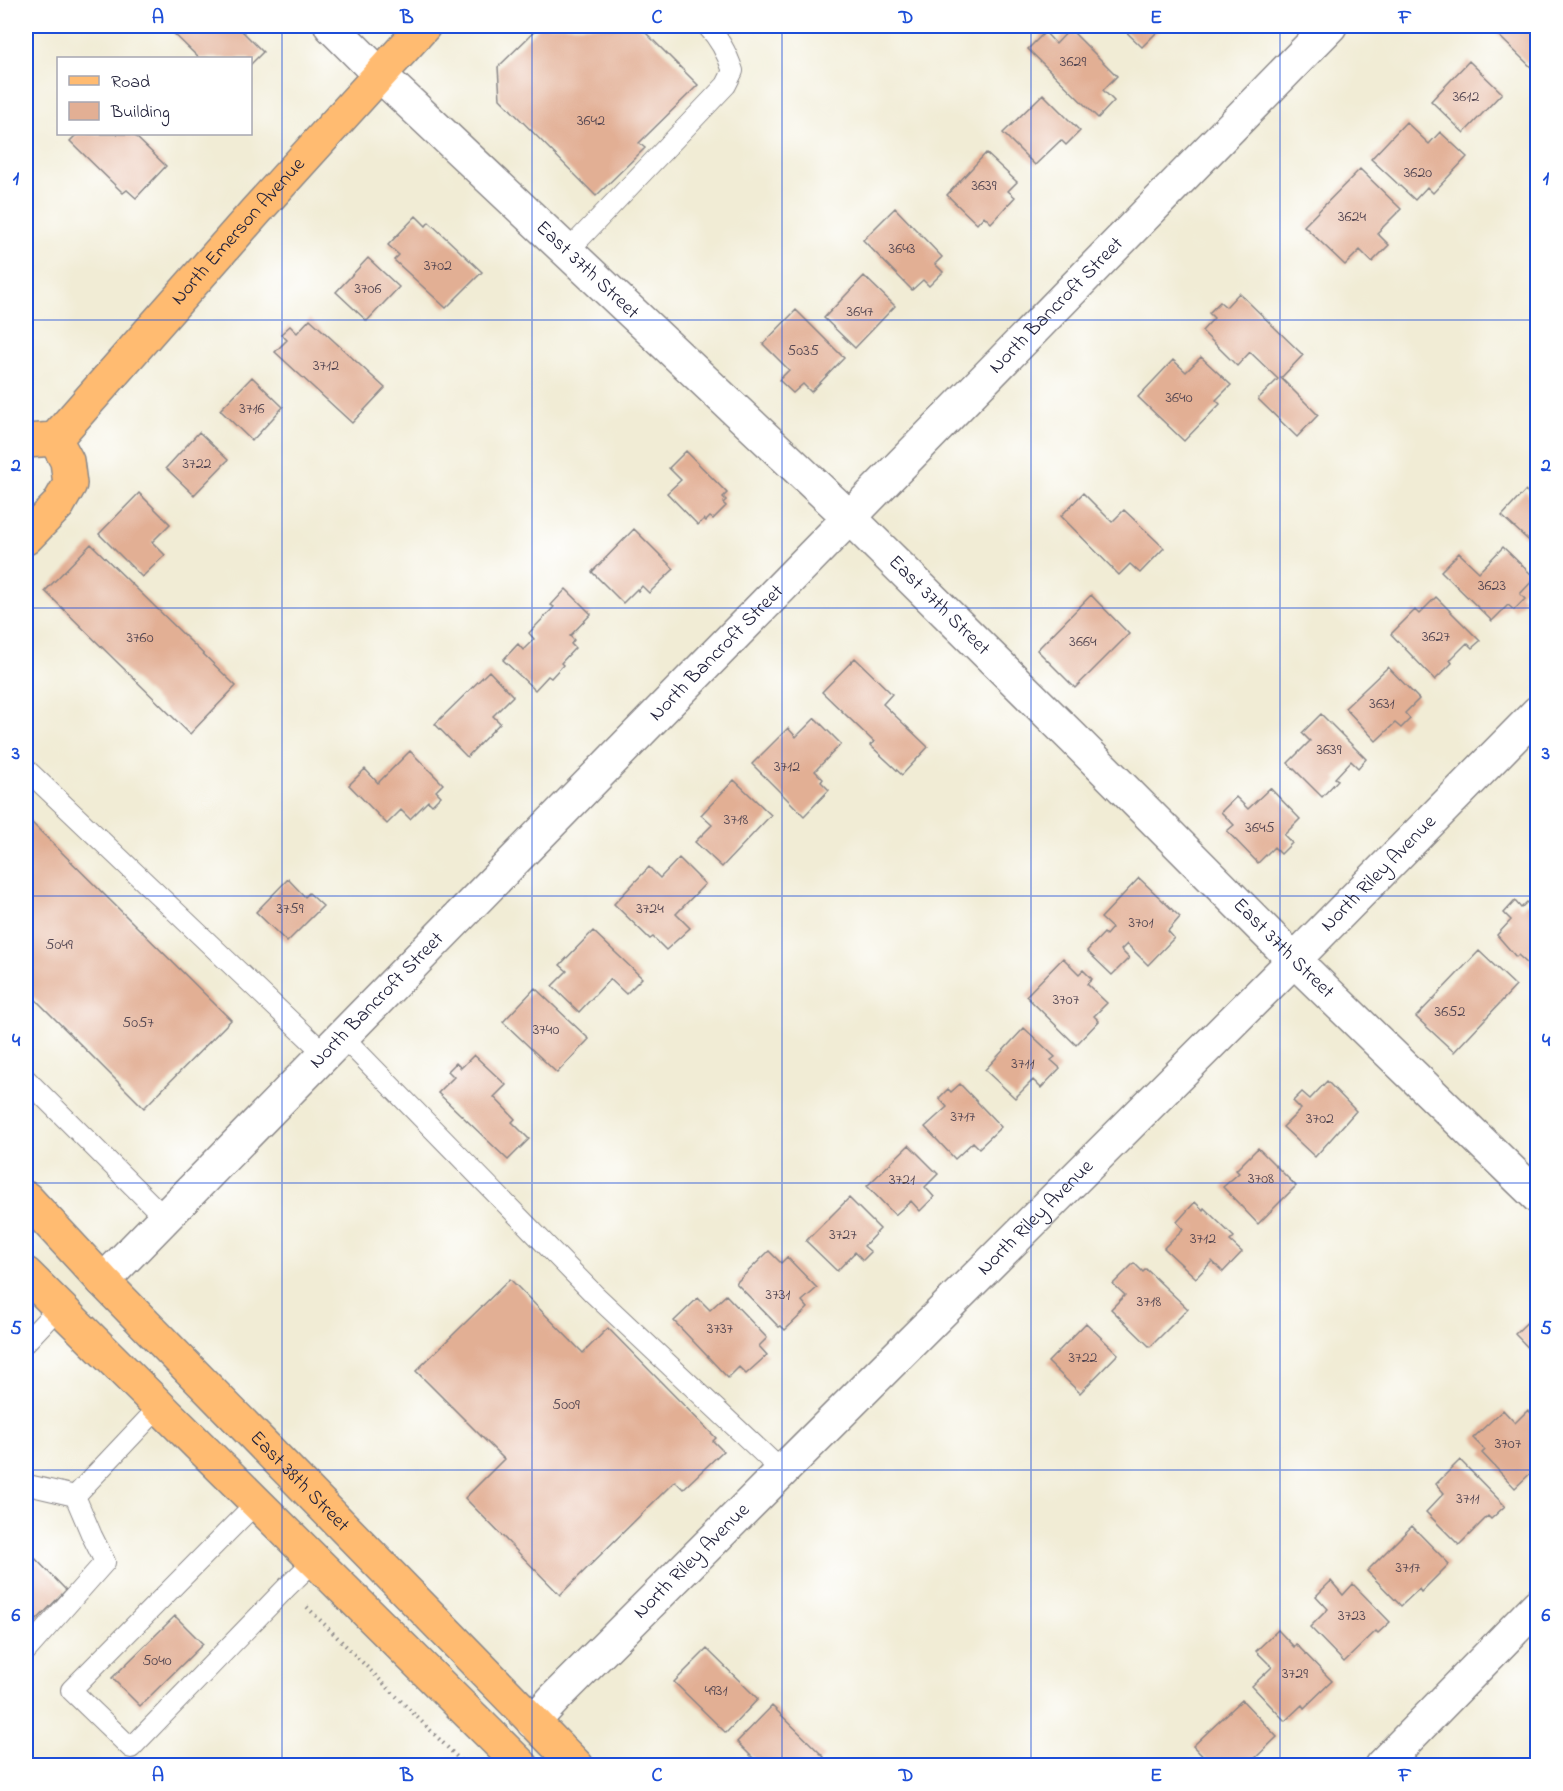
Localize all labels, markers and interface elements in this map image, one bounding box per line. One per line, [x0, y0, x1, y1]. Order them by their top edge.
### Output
text: A [152, 4, 164, 33]
text: B [399, 4, 414, 33]
text: C [652, 4, 663, 33]
text: D [898, 4, 913, 33]
text: E [1150, 4, 1162, 33]
text: F [1398, 4, 1412, 33]
house number: 3629 [1060, 50, 1086, 74]
legend [57, 57, 252, 135]
text: Road [111, 70, 150, 96]
house number: 3612 [1453, 85, 1479, 109]
text: Building [110, 100, 170, 127]
house number: 3642 [577, 109, 605, 133]
street label: North Emerson Avenue [165, 151, 312, 312]
house number: 3620 [1404, 161, 1432, 185]
text: 1 [13, 165, 20, 194]
text: 1 [1543, 165, 1550, 194]
house number: 3639 [971, 174, 997, 198]
house number: 3624 [1338, 205, 1366, 229]
street label: East 37th Street [529, 214, 646, 327]
street label: North Bancroft Street [983, 230, 1131, 381]
house number: 3643 [889, 237, 915, 261]
house number: 3702 [424, 254, 452, 278]
house number: 3706 [354, 277, 382, 301]
house number: 3647 [847, 300, 874, 324]
house number: 5035 [787, 339, 819, 363]
house number: 3712 [313, 354, 339, 378]
house number: 3640 [1165, 386, 1193, 410]
house number: 3716 [239, 397, 265, 421]
text: 2 [10, 452, 21, 481]
house number: 3722 [182, 452, 212, 476]
text: 2 [1540, 452, 1551, 481]
street label: East 37th Street [881, 549, 997, 663]
house number: 3623 [1478, 574, 1506, 598]
street label: North Bancroft Street [643, 578, 791, 728]
house number: 3627 [1422, 625, 1450, 649]
house number: 3760 [126, 626, 154, 650]
house number: 3664 [1069, 630, 1097, 654]
house number: 3631 [1369, 692, 1395, 716]
house number: 3639 [1316, 738, 1342, 762]
text: 3 [11, 740, 20, 769]
text: 3 [1541, 740, 1550, 769]
house number: 3712 [774, 755, 800, 779]
house number: 3718 [724, 808, 748, 832]
street label: North Riley Avenue [1314, 809, 1443, 939]
house number: 3645 [1245, 816, 1275, 840]
street label: East 37th Street [1226, 892, 1341, 1006]
house number: 3759 [276, 897, 304, 921]
house number: 3724 [636, 897, 664, 921]
house number: 3701 [1128, 911, 1154, 935]
street label: North Bancroft Street [303, 925, 451, 1076]
house number: 5049 [45, 933, 73, 957]
house number: 3707 [1053, 988, 1080, 1012]
house number: 3652 [1435, 1000, 1465, 1024]
house number: 5057 [122, 1011, 154, 1035]
house number: 3740 [533, 1018, 559, 1042]
text: 4 [12, 1027, 21, 1056]
text: 4 [1542, 1027, 1551, 1056]
house number: 3711 [1011, 1052, 1035, 1076]
house number: 3717 [951, 1105, 976, 1129]
house number: 3702 [1306, 1107, 1334, 1131]
street label: North Riley Avenue [971, 1153, 1101, 1283]
house number: 3708 [1248, 1167, 1274, 1191]
house number: 3721 [889, 1168, 915, 1192]
house number: 3727 [829, 1223, 857, 1247]
house number: 3712 [1190, 1227, 1216, 1251]
house number: 3731 [766, 1283, 790, 1307]
house number: 3718 [1137, 1290, 1161, 1314]
text: 5 [10, 1315, 22, 1344]
text: 5 [1540, 1315, 1552, 1344]
house number: 3737 [707, 1317, 734, 1341]
house number: 3722 [1068, 1346, 1098, 1370]
house number: 5009 [552, 1393, 580, 1417]
street label: East 38th Street [243, 1424, 356, 1539]
house number: 3707 [1495, 1432, 1522, 1456]
house number: 3711 [1456, 1487, 1480, 1511]
street label: North Riley Avenue [627, 1496, 757, 1626]
house number: 3717 [1396, 1556, 1421, 1580]
text: 6 [12, 1602, 21, 1631]
text: 6 [1542, 1602, 1551, 1631]
house number: 3723 [1338, 1604, 1366, 1628]
house number: 5040 [142, 1649, 172, 1673]
house number: 3729 [1282, 1662, 1308, 1686]
house number: 4931 [704, 1679, 728, 1703]
text: A [152, 1762, 164, 1791]
text: B [399, 1762, 414, 1791]
text: C [652, 1762, 663, 1791]
text: D [898, 1762, 913, 1791]
text: E [1150, 1762, 1162, 1791]
text: F [1398, 1762, 1412, 1791]

